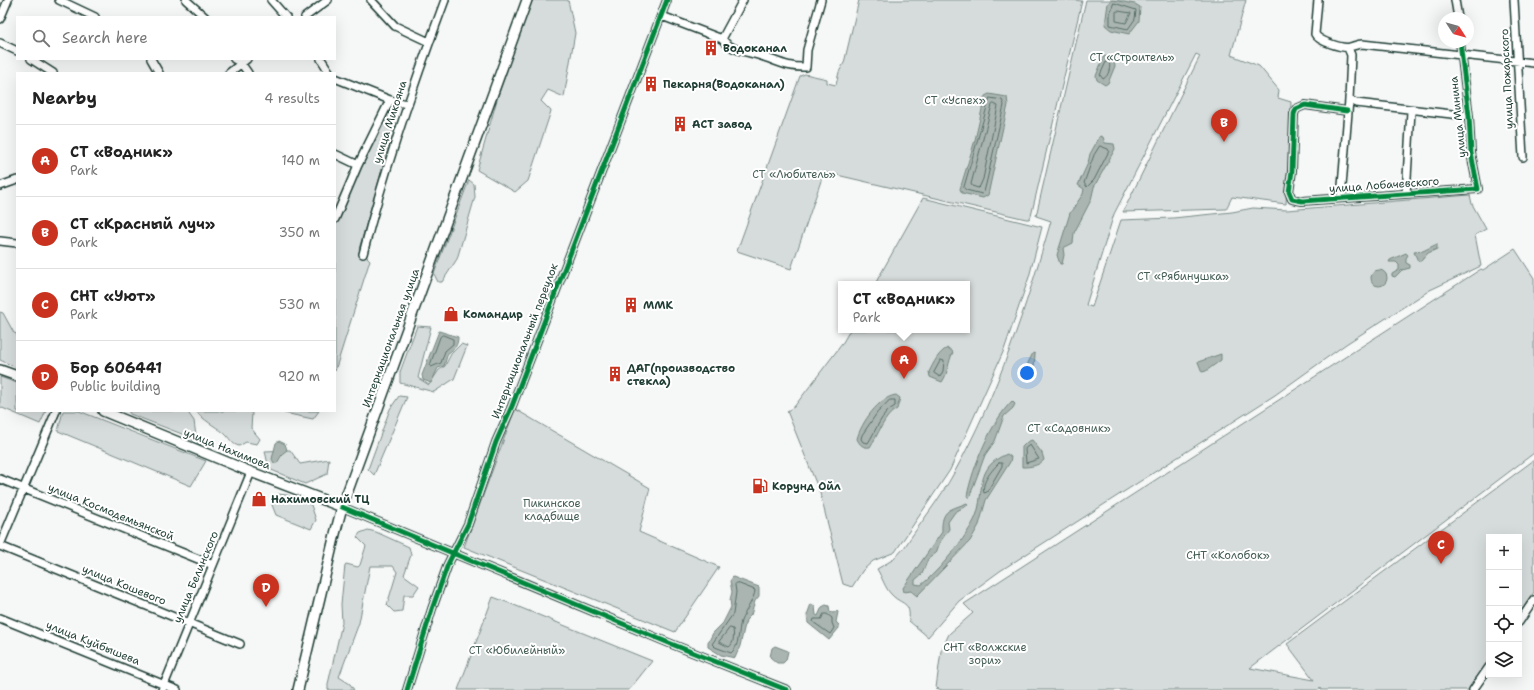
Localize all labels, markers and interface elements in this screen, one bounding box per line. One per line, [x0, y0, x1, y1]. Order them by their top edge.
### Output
north arrow [1438, 12, 1474, 48]
search box [16, 16, 336, 60]
icon: search [30, 27, 52, 49]
text: Search here [62, 28, 148, 48]
street label: улица Пожарского [1497, 28, 1517, 130]
building icon: Водоканал [702, 39, 720, 57]
place label: Водоканал [723, 41, 787, 56]
park label: СТ «Строитель» [1089, 50, 1175, 65]
building icon: Пекарня(Водоканал) [642, 75, 660, 93]
street label: улица Минина [1446, 75, 1470, 158]
place label: Пекарня(Водоканал) [663, 77, 785, 92]
street label: улица Микояна [370, 78, 411, 165]
text: Nearby [32, 87, 97, 109]
text: 4 results [264, 90, 320, 107]
park label: СТ «Успех» [924, 93, 986, 108]
pin: B [1211, 109, 1237, 142]
building icon: АСТ завод [671, 115, 689, 133]
place label: АСТ завод [692, 117, 752, 132]
text: СТ «Водник» [70, 142, 173, 162]
text: A [40, 152, 50, 169]
text: 140 m [281, 152, 320, 169]
text: Park [70, 162, 98, 179]
park label: СТ «Любитель» [752, 167, 836, 182]
street label: улица Лобачевского [1328, 174, 1440, 196]
text: СТ «Красный луч» [70, 214, 215, 234]
text: B [41, 224, 49, 241]
text: 350 m [279, 224, 320, 241]
text: Park [70, 234, 98, 251]
street label: Интернациональный переулок [488, 261, 562, 421]
street label: Интернациональная улица [359, 266, 423, 410]
park label: СТ «Рябинушка» [1137, 269, 1229, 284]
popup [838, 281, 970, 333]
text: СНТ «Уют» [70, 286, 156, 306]
text: СТ «Водник» [853, 289, 955, 309]
text: C [41, 296, 49, 313]
text: 530 m [279, 296, 320, 313]
building icon: ММК [622, 296, 640, 314]
place label: ММК [643, 298, 674, 313]
shop icon: Командир [442, 305, 460, 323]
text: Park [70, 306, 98, 323]
place label: Командир [463, 307, 523, 322]
text: Park [853, 309, 881, 326]
pin: A [891, 346, 917, 379]
text: Бор 606441 [70, 358, 162, 378]
place label: ДАГ(производство стекла) [627, 361, 735, 389]
your location [1017, 363, 1037, 383]
building icon: ДАГ(производство стекла) [606, 365, 624, 383]
text: D [40, 368, 50, 385]
text: 920 m [278, 368, 320, 385]
text: Public building [70, 378, 161, 395]
park label: СТ «Садовник» [1027, 421, 1111, 436]
street label: улица Нахимова [181, 425, 273, 473]
fuel station icon: Корунд Ойл [751, 477, 769, 495]
place label: Корунд Ойл [772, 479, 841, 494]
street label: улица Космодемьянской [46, 480, 176, 544]
shop icon: Нахимовский ТЦ [250, 490, 268, 508]
place label: Нахимовский ТЦ [271, 492, 369, 507]
park label: Пикинское кладбище [523, 496, 581, 524]
street label: улица Белинского [170, 528, 222, 625]
pin: C [1428, 531, 1454, 564]
map controls [1486, 534, 1522, 678]
button: + [1486, 534, 1522, 570]
park label: СНТ «Колобок» [1186, 548, 1270, 563]
street label: улица Кошевого [80, 561, 169, 609]
button: − [1486, 570, 1522, 606]
pin: D [253, 574, 279, 607]
button: locate [1486, 606, 1522, 642]
street label: улица Куйбышева [44, 617, 142, 669]
park label: СНТ «Волжские зори» [943, 640, 1027, 668]
button: layers [1486, 642, 1522, 678]
park label: СТ «Юбилейный» [469, 643, 565, 658]

